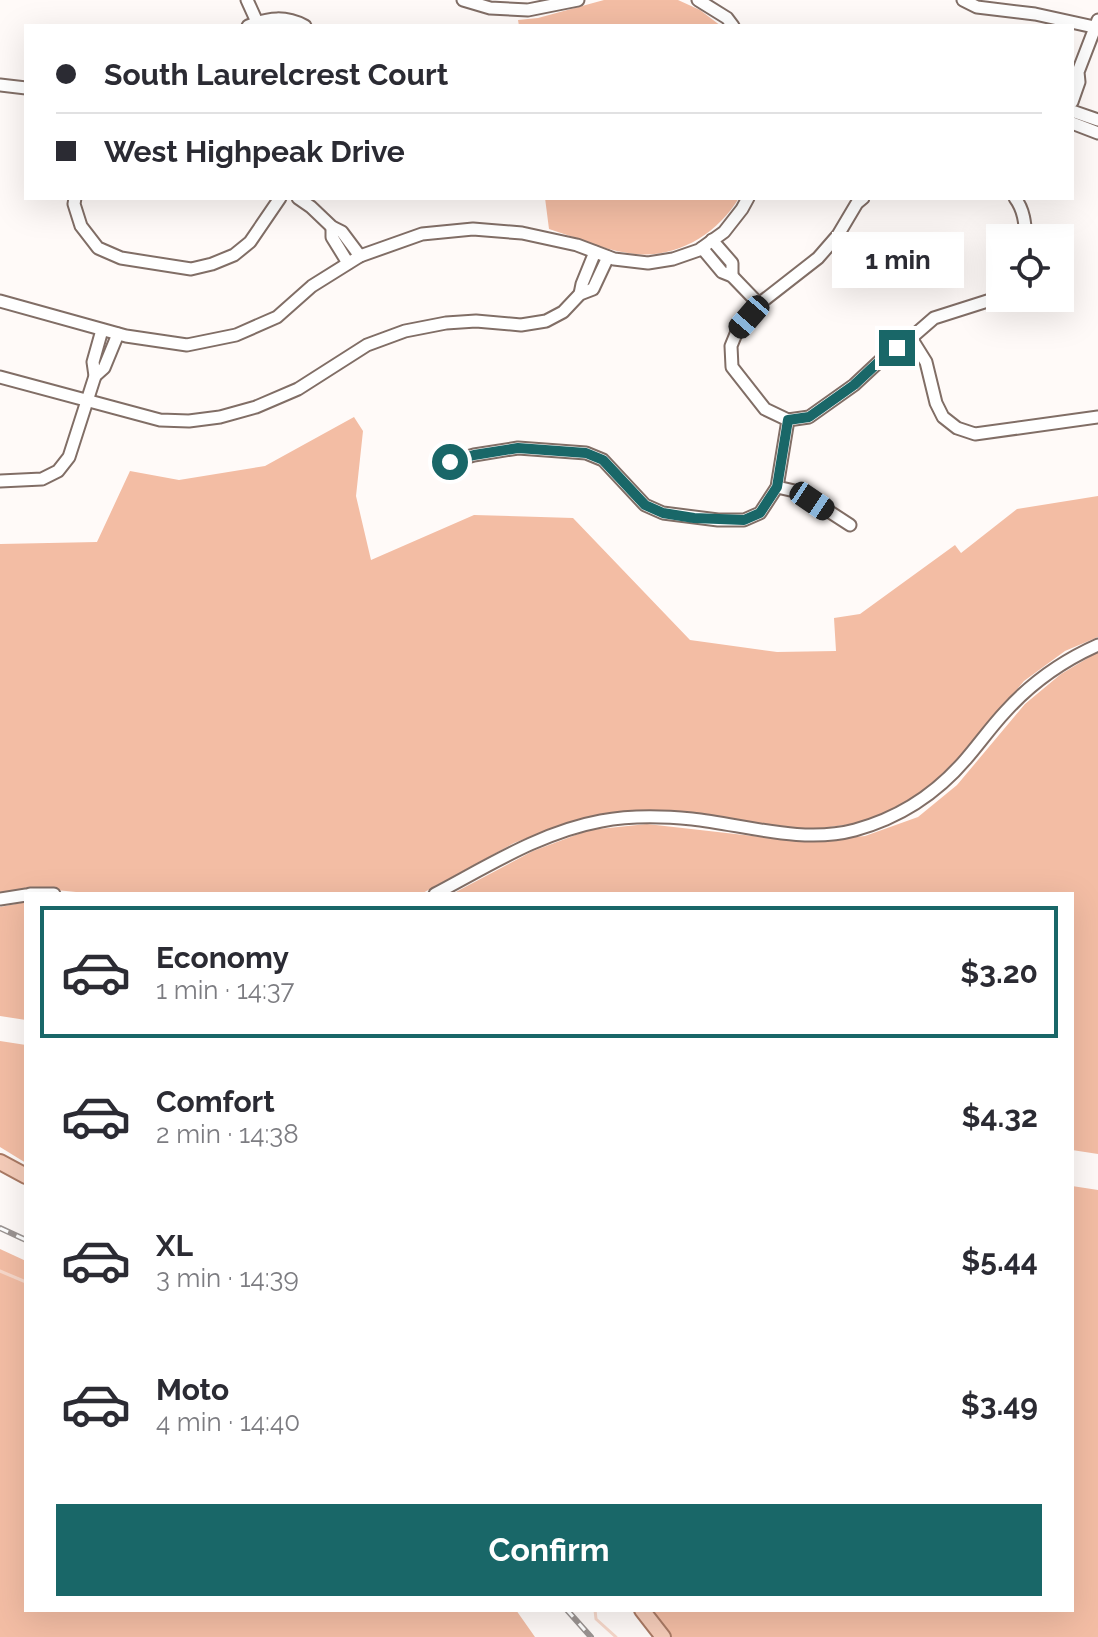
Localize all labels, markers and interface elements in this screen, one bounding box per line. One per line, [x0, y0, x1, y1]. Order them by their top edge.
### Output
text: South Laurelcrest Court [104, 57, 448, 92]
text: West Highpeak Drive [104, 134, 405, 169]
map controls [986, 224, 1074, 312]
button: locate [986, 224, 1074, 312]
callout: 1 min [831, 232, 963, 288]
text: 1 min [865, 245, 931, 275]
car [724, 291, 774, 343]
route end [879, 330, 915, 366]
route start [432, 444, 468, 480]
car [785, 478, 839, 524]
icon: car [60, 936, 132, 1008]
text: Economy [156, 940, 289, 975]
text: $3.20 [960, 955, 1038, 990]
text: 1 min · 14:37 [156, 975, 295, 1005]
icon: car [60, 1080, 132, 1152]
text: Comfort [156, 1084, 275, 1119]
text: $4.32 [961, 1099, 1038, 1134]
text: 2 min · 14:38 [156, 1119, 299, 1149]
icon: car [60, 1224, 132, 1296]
text: XL [156, 1228, 193, 1263]
text: $5.44 [961, 1243, 1038, 1278]
text: 3 min · 14:39 [156, 1263, 299, 1293]
icon: car [60, 1368, 132, 1440]
text: Moto [156, 1372, 229, 1407]
text: $3.49 [961, 1387, 1038, 1422]
text: 4 min · 14:40 [156, 1407, 300, 1437]
button: Confirm [56, 1504, 1042, 1596]

